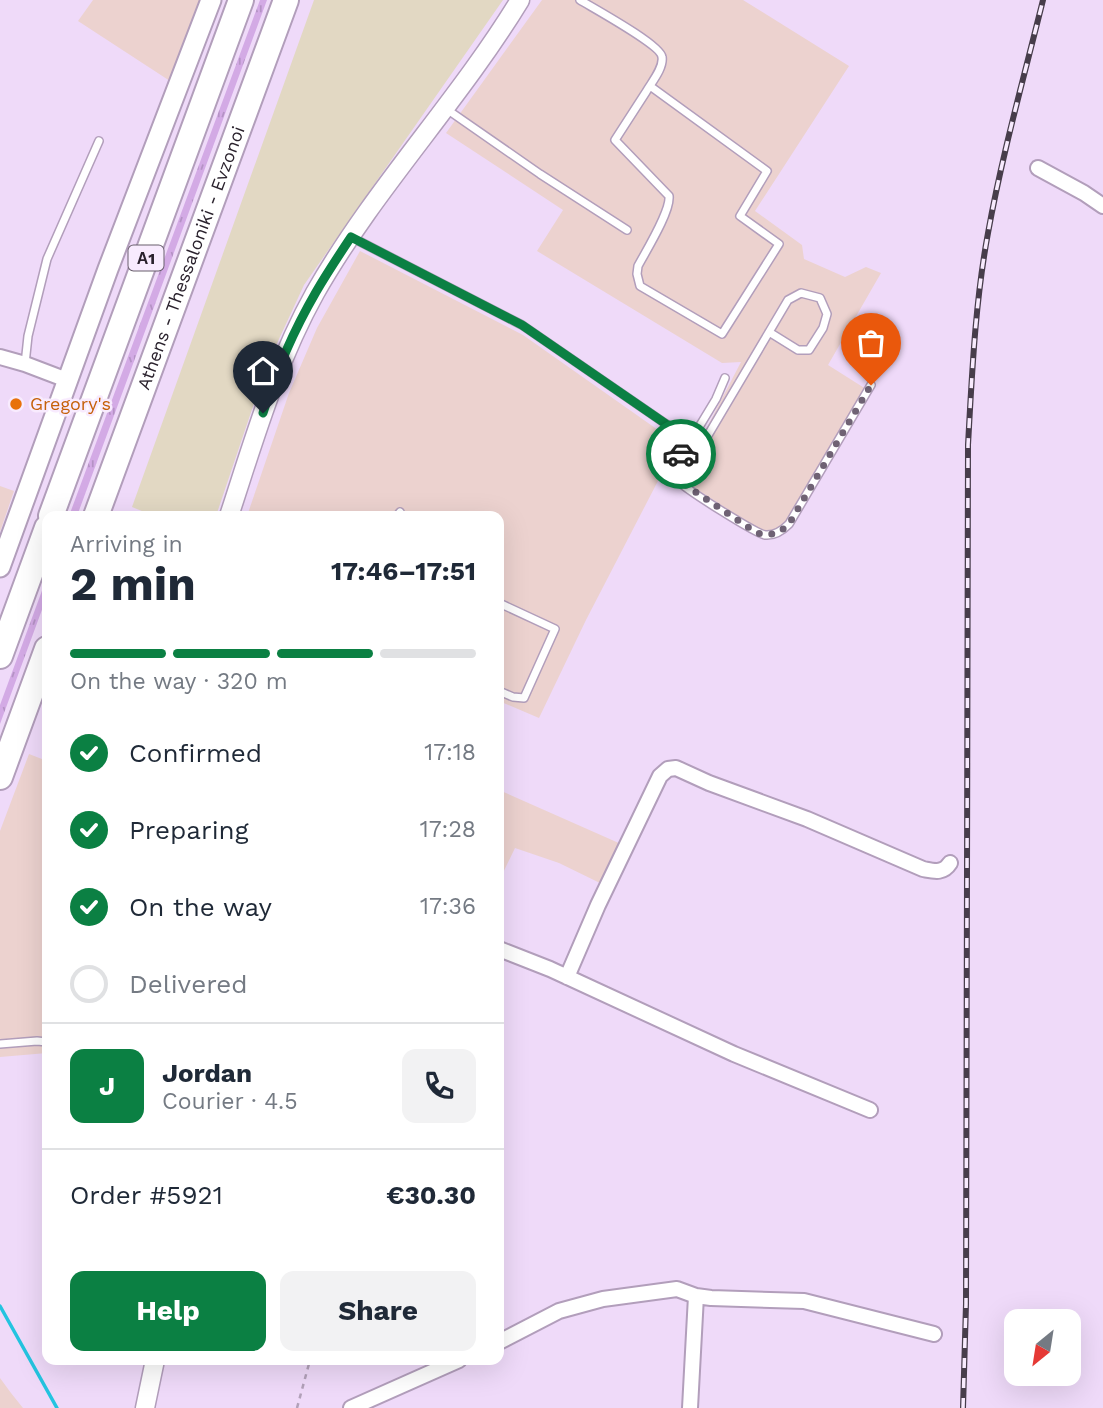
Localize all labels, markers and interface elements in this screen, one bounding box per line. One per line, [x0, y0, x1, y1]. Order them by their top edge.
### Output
street label: Athens - Thessaloniki - Evzonoi [132, 123, 249, 392]
road number: Α1 [128, 246, 164, 270]
pin [841, 313, 901, 385]
icon: bag [852, 324, 890, 362]
pin [233, 341, 293, 413]
icon: home [244, 352, 282, 390]
place label: Gregory's [30, 393, 111, 414]
marker: Gregory's [8, 396, 24, 412]
courier [646, 419, 716, 489]
icon: car [662, 435, 700, 473]
text: Arriving in [70, 531, 183, 558]
text: 17:46–17:51 [331, 556, 476, 586]
text: 2 min [70, 557, 196, 611]
text: On the way · 320 m [70, 668, 288, 695]
icon: check [70, 734, 108, 772]
text: Confirmed [129, 738, 262, 768]
text: 17:18 [424, 739, 476, 766]
icon: check [70, 811, 108, 849]
text: Preparing [129, 815, 249, 845]
text: 17:28 [420, 816, 476, 843]
icon: check [70, 888, 108, 926]
text: On the way [129, 892, 272, 922]
text: 17:36 [420, 893, 476, 920]
text: Delivered [129, 969, 248, 999]
button: phone [402, 1049, 476, 1123]
text: Jordan [162, 1058, 252, 1088]
text: J [99, 1071, 115, 1101]
text: Courier · 4.5 [162, 1088, 298, 1115]
text: Order #5921 [70, 1180, 223, 1210]
text: €30.30 [386, 1180, 476, 1210]
button: Help [70, 1271, 266, 1351]
button: Share [280, 1271, 476, 1351]
north arrow [1004, 1309, 1082, 1386]
map controls [1004, 1309, 1081, 1386]

